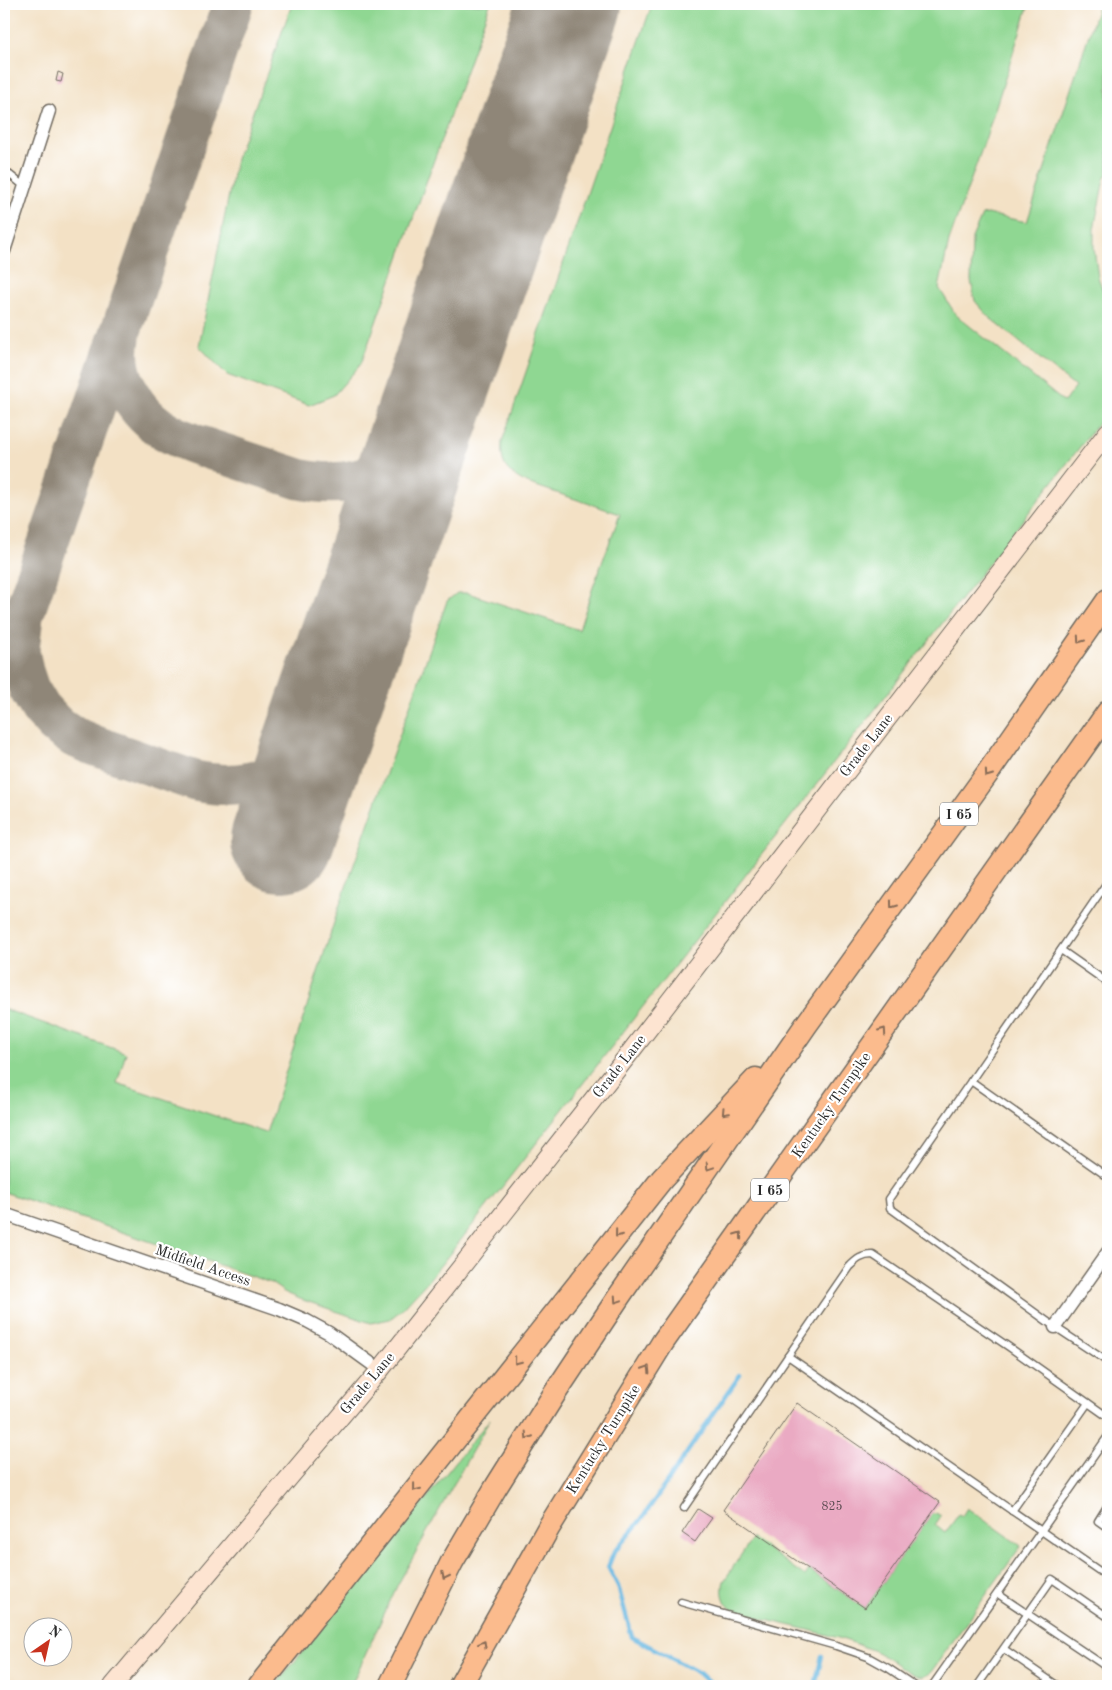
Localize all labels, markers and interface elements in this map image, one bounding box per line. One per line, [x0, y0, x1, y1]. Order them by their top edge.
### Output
one-way arrow [1077, 634, 1086, 644]
street label: Grade Lane [838, 711, 896, 780]
one-way arrow [985, 768, 994, 777]
road number: I 65 [940, 802, 978, 826]
one-way arrow [889, 900, 899, 909]
one-way arrow [877, 1027, 886, 1037]
street label: Grade Lane [591, 1032, 649, 1101]
street label: Kentucky Turnpike [790, 1050, 874, 1162]
one-way arrow [722, 1106, 731, 1115]
one-way arrow [706, 1161, 715, 1170]
road number: I 65 [751, 1178, 789, 1202]
one-way arrow [615, 1228, 624, 1238]
one-way arrow [733, 1231, 742, 1241]
street label: Midfield Access [153, 1243, 252, 1290]
one-way arrow [614, 1295, 623, 1304]
street label: Grade Lane [338, 1350, 398, 1418]
one-way arrow [514, 1355, 522, 1364]
one-way arrow [640, 1365, 650, 1374]
street label: Kentucky Turnpike [565, 1382, 644, 1497]
one-way arrow [525, 1430, 534, 1440]
one-way arrow [413, 1482, 421, 1491]
house number: 825 [822, 1500, 842, 1513]
one-way arrow [441, 1570, 451, 1579]
north arrow [22, 1618, 72, 1668]
text: N [46, 1623, 63, 1641]
one-way arrow [477, 1640, 487, 1649]

